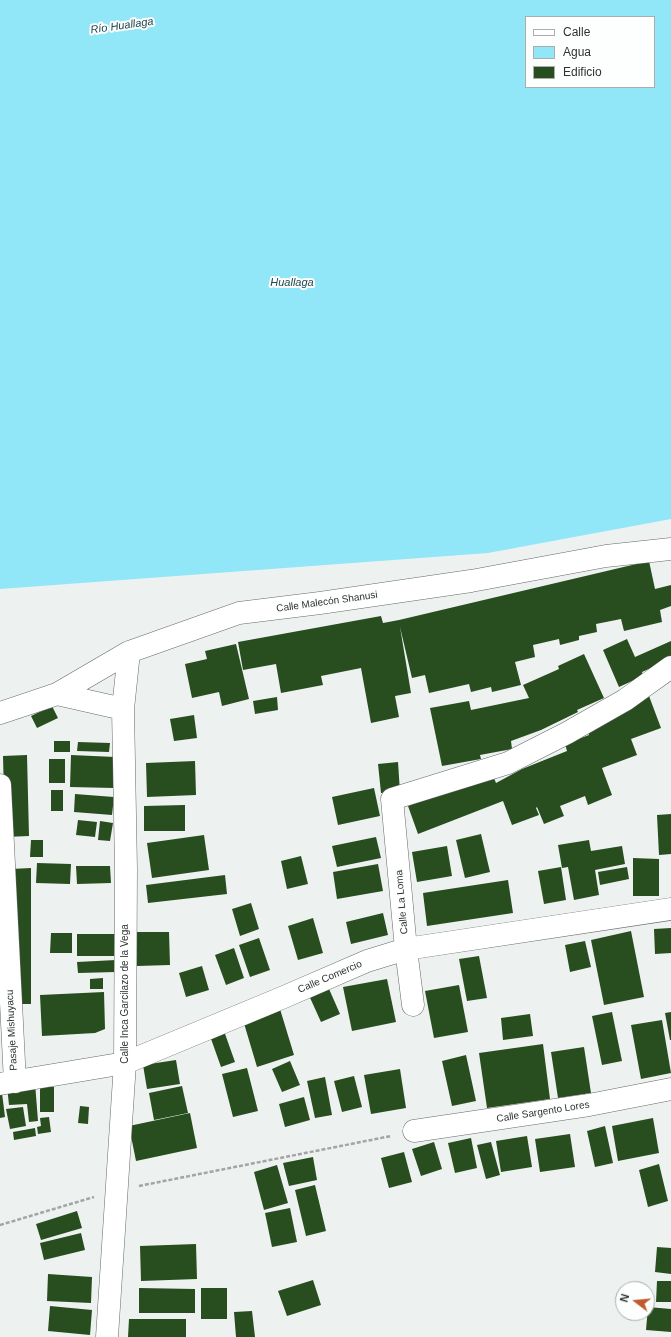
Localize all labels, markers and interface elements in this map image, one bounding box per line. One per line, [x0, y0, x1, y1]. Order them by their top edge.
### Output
water label: Río Huallaga [90, 15, 154, 37]
legend [525, 16, 655, 88]
text: Calle [563, 25, 590, 39]
text: Agua [563, 45, 591, 59]
text: Edificio [563, 65, 602, 79]
water label: Huallaga [270, 276, 314, 290]
street label: Calle Malecón Shanusi [276, 589, 378, 615]
street label: Calle La Loma [393, 869, 411, 935]
street label: Calle Inca Garcilazo de la Vega [119, 924, 131, 1064]
street label: Calle Comercio [296, 958, 364, 996]
street label: Pasaje Mishuyacu [4, 989, 20, 1071]
street label: Calle Sargento Lores [496, 1099, 590, 1125]
north arrow [615, 1281, 655, 1321]
text: N [618, 1292, 631, 1303]

